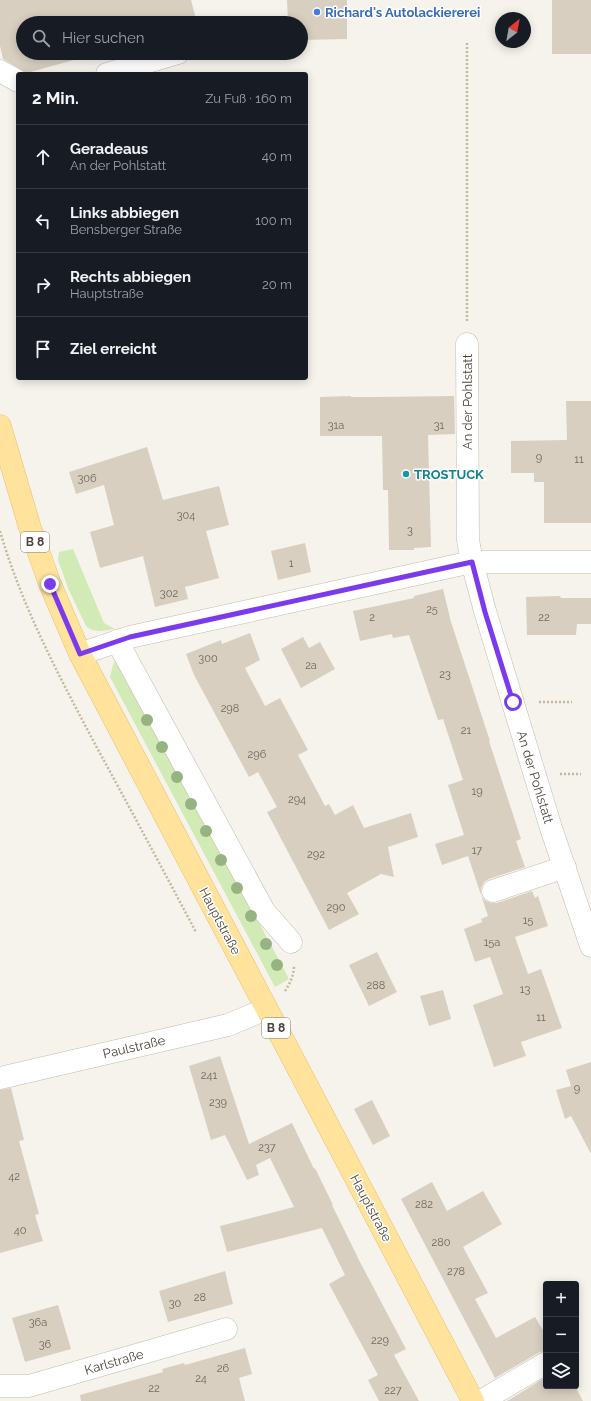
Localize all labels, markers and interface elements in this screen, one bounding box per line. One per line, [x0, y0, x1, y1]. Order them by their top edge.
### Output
place label: Richard's Autolackiererei [325, 5, 480, 20]
marker: Richard's Autolackiererei [312, 7, 322, 17]
north arrow [495, 12, 531, 48]
search box [16, 16, 308, 60]
icon: search [30, 27, 52, 49]
text: Hier suchen [62, 29, 145, 47]
text: 2 Min. [32, 88, 79, 108]
text: Zu Fuß · 160 m [205, 91, 292, 106]
text: Geradeaus [70, 140, 148, 158]
icon: ahead [32, 146, 54, 168]
text: 40 m [262, 149, 292, 164]
text: An der Pohlstatt [70, 158, 166, 173]
text: Links abbiegen [70, 204, 179, 222]
icon: left [32, 210, 54, 232]
text: 100 m [255, 213, 292, 228]
text: Bensberger Straße [70, 222, 182, 237]
text: Rechts abbiegen [70, 268, 191, 286]
icon: right [32, 274, 54, 296]
text: 20 m [262, 277, 292, 292]
text: Hauptstraße [70, 286, 144, 301]
icon: arrive [32, 338, 54, 360]
text: Ziel erreicht [70, 340, 157, 358]
street label: An der Pohlstatt [460, 353, 475, 450]
house number: 31a [328, 419, 344, 432]
house number: 31 [434, 419, 445, 432]
house number: 9 [536, 451, 542, 464]
house number: 11 [574, 453, 584, 466]
place label: TROSTUCK [414, 467, 484, 482]
marker: TROSTUCK [401, 469, 411, 479]
house number: 306 [77, 472, 97, 485]
house number: 304 [177, 509, 195, 522]
house number: 3 [407, 524, 413, 537]
road number: B 8 [21, 532, 49, 552]
house number: 1 [289, 557, 294, 570]
route end [41, 575, 59, 593]
house number: 302 [160, 587, 178, 600]
house number: 25 [426, 603, 438, 616]
house number: 2 [369, 611, 375, 624]
house number: 22 [538, 611, 550, 624]
house number: 300 [198, 652, 218, 665]
house number: 2a [305, 659, 317, 672]
house number: 23 [439, 668, 451, 681]
route start [504, 693, 522, 711]
house number: 298 [221, 702, 239, 715]
house number: 21 [461, 724, 472, 737]
street label: An der Pohlstatt [514, 729, 556, 826]
house number: 296 [248, 748, 267, 761]
house number: 19 [471, 785, 483, 798]
house number: 294 [288, 793, 306, 806]
house number: 17 [472, 844, 482, 857]
house number: 292 [307, 848, 325, 861]
street label: Hauptstraße [196, 885, 244, 957]
house number: 290 [327, 901, 346, 914]
house number: 15 [523, 914, 533, 927]
house number: 15a [484, 936, 500, 949]
house number: 288 [367, 979, 385, 992]
house number: 13 [520, 983, 530, 996]
house number: 11 [536, 1011, 546, 1024]
road number: B 8 [262, 1018, 290, 1038]
street label: Paulstraße [101, 1032, 167, 1061]
house number: 241 [201, 1069, 218, 1082]
house number: 9 [574, 1082, 580, 1095]
house number: 239 [209, 1096, 227, 1109]
house number: 237 [258, 1141, 276, 1154]
house number: 42 [8, 1170, 20, 1183]
street label: Hauptstraße [347, 1172, 395, 1244]
house number: 282 [415, 1198, 433, 1211]
house number: 40 [14, 1224, 27, 1237]
house number: 280 [432, 1236, 451, 1249]
house number: 278 [447, 1265, 465, 1278]
map controls [543, 1281, 579, 1389]
button: + [543, 1281, 579, 1317]
house number: 28 [194, 1291, 206, 1304]
house number: 30 [169, 1297, 182, 1310]
house number: 36a [29, 1316, 47, 1329]
button: − [543, 1317, 579, 1353]
house number: 229 [371, 1334, 389, 1347]
house number: 36 [39, 1338, 52, 1351]
street label: Karlstraße [83, 1346, 146, 1378]
button: layers [543, 1353, 579, 1389]
house number: 26 [217, 1362, 230, 1375]
house number: 24 [195, 1372, 207, 1385]
house number: 22 [148, 1382, 160, 1395]
house number: 227 [384, 1384, 402, 1397]

